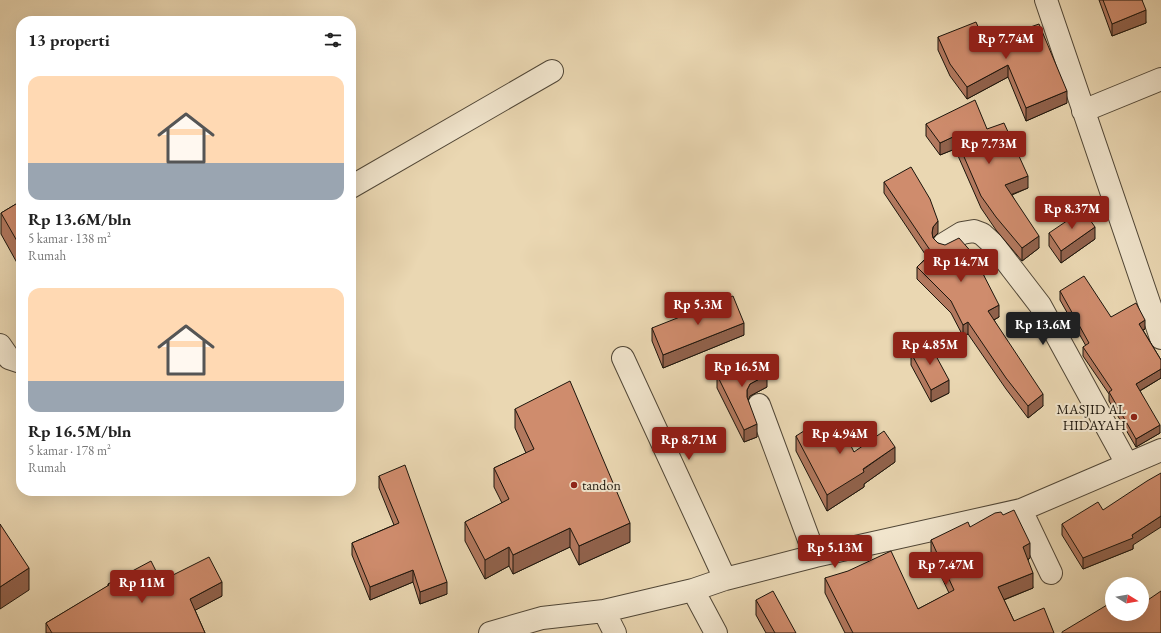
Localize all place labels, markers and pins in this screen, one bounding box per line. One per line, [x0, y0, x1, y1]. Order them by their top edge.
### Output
pin: Rp 7.74M [965, 26, 1047, 60]
pin: Rp 7.73M [948, 131, 1030, 165]
pin: Rp 8.37M [1031, 196, 1113, 230]
pin: Rp 14.7M [920, 249, 1002, 283]
pin: Rp 5.3M [661, 292, 735, 326]
pin: Rp 13.6M [1002, 312, 1084, 346]
pin: Rp 4.85M [889, 332, 971, 366]
pin: Rp 16.5M [701, 354, 783, 388]
place label: MASJID AL HIDAYAH [1056, 400, 1127, 434]
marker: MASJID AL HIDAYAH [1129, 412, 1139, 422]
pin: Rp 4.94M [799, 421, 881, 455]
pin: Rp 8.71M [648, 427, 730, 461]
place label: tandon [582, 476, 621, 494]
marker: tandon [569, 480, 579, 490]
pin: Rp 5.13M [794, 535, 876, 569]
pin: Rp 7.47M [905, 552, 987, 586]
pin: Rp 11M [109, 570, 175, 604]

